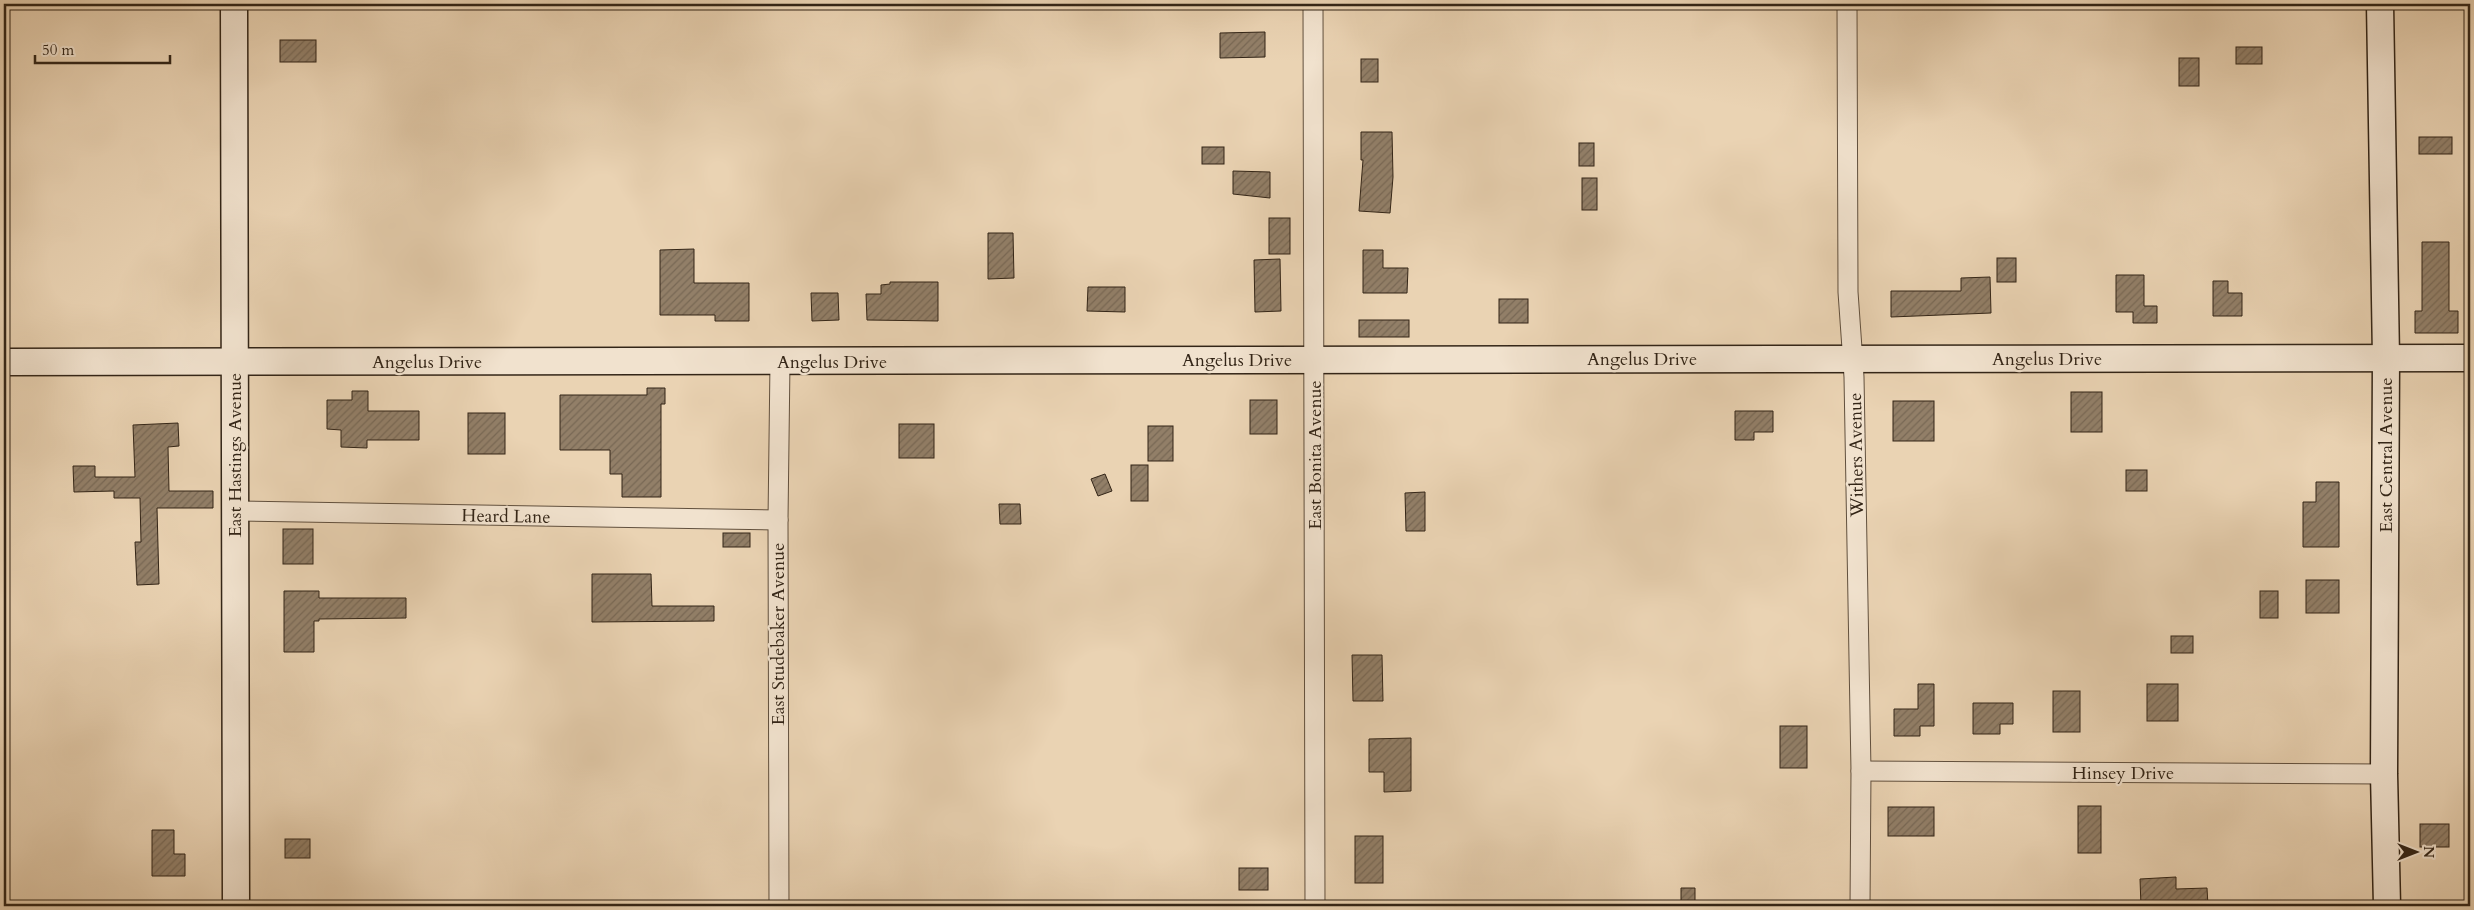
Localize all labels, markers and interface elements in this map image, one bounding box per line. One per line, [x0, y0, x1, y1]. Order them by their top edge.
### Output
scale bar [35, 32, 170, 64]
text: 50 m [42, 40, 74, 60]
street label: Angelus Drive [1587, 347, 1697, 372]
street label: Angelus Drive [1992, 347, 2102, 372]
street label: Angelus Drive [1182, 348, 1292, 373]
street label: Angelus Drive [372, 350, 482, 375]
street label: Angelus Drive [777, 350, 887, 375]
street label: East Hastings Avenue [223, 373, 248, 537]
street label: East Central Avenue [2374, 377, 2399, 533]
street label: East Bonita Avenue [1303, 380, 1328, 530]
street label: Withers Avenue [1843, 393, 1870, 518]
street label: Heard Lane [461, 503, 551, 530]
street label: East Studebaker Avenue [766, 543, 791, 725]
street label: Hinsey Drive [2072, 761, 2174, 786]
north arrow [2392, 828, 2442, 878]
text: N [2419, 846, 2438, 858]

